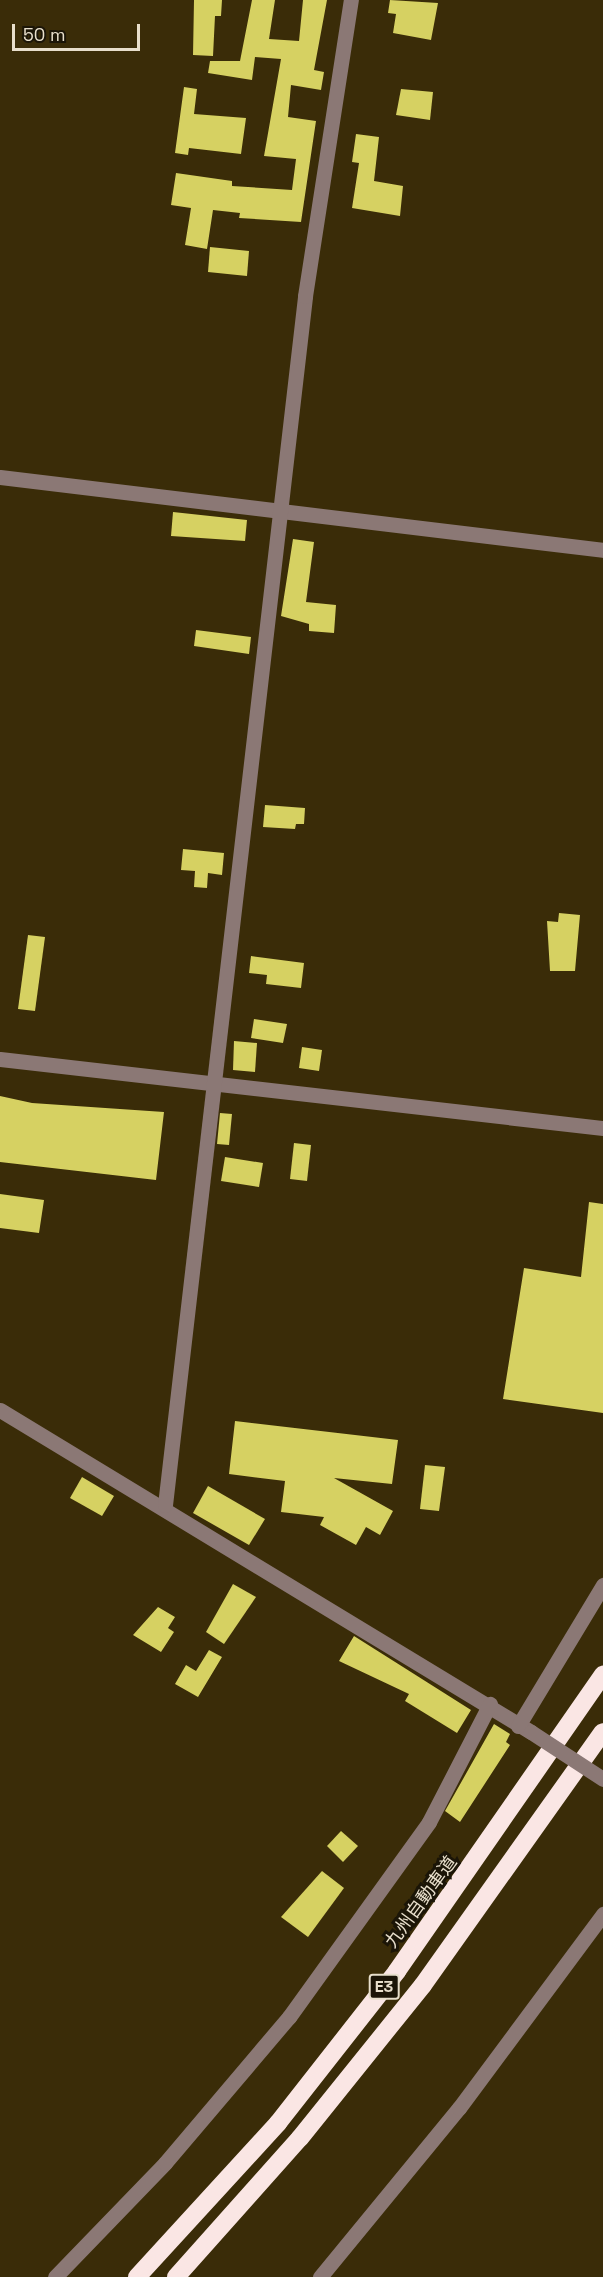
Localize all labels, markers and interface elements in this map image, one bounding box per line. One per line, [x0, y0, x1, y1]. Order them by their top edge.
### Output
scale bar [15, 12, 142, 50]
text: 50 m [23, 23, 65, 46]
street label: 九州自動車道 [381, 1852, 461, 1952]
road number: E3 [368, 1974, 400, 2000]

